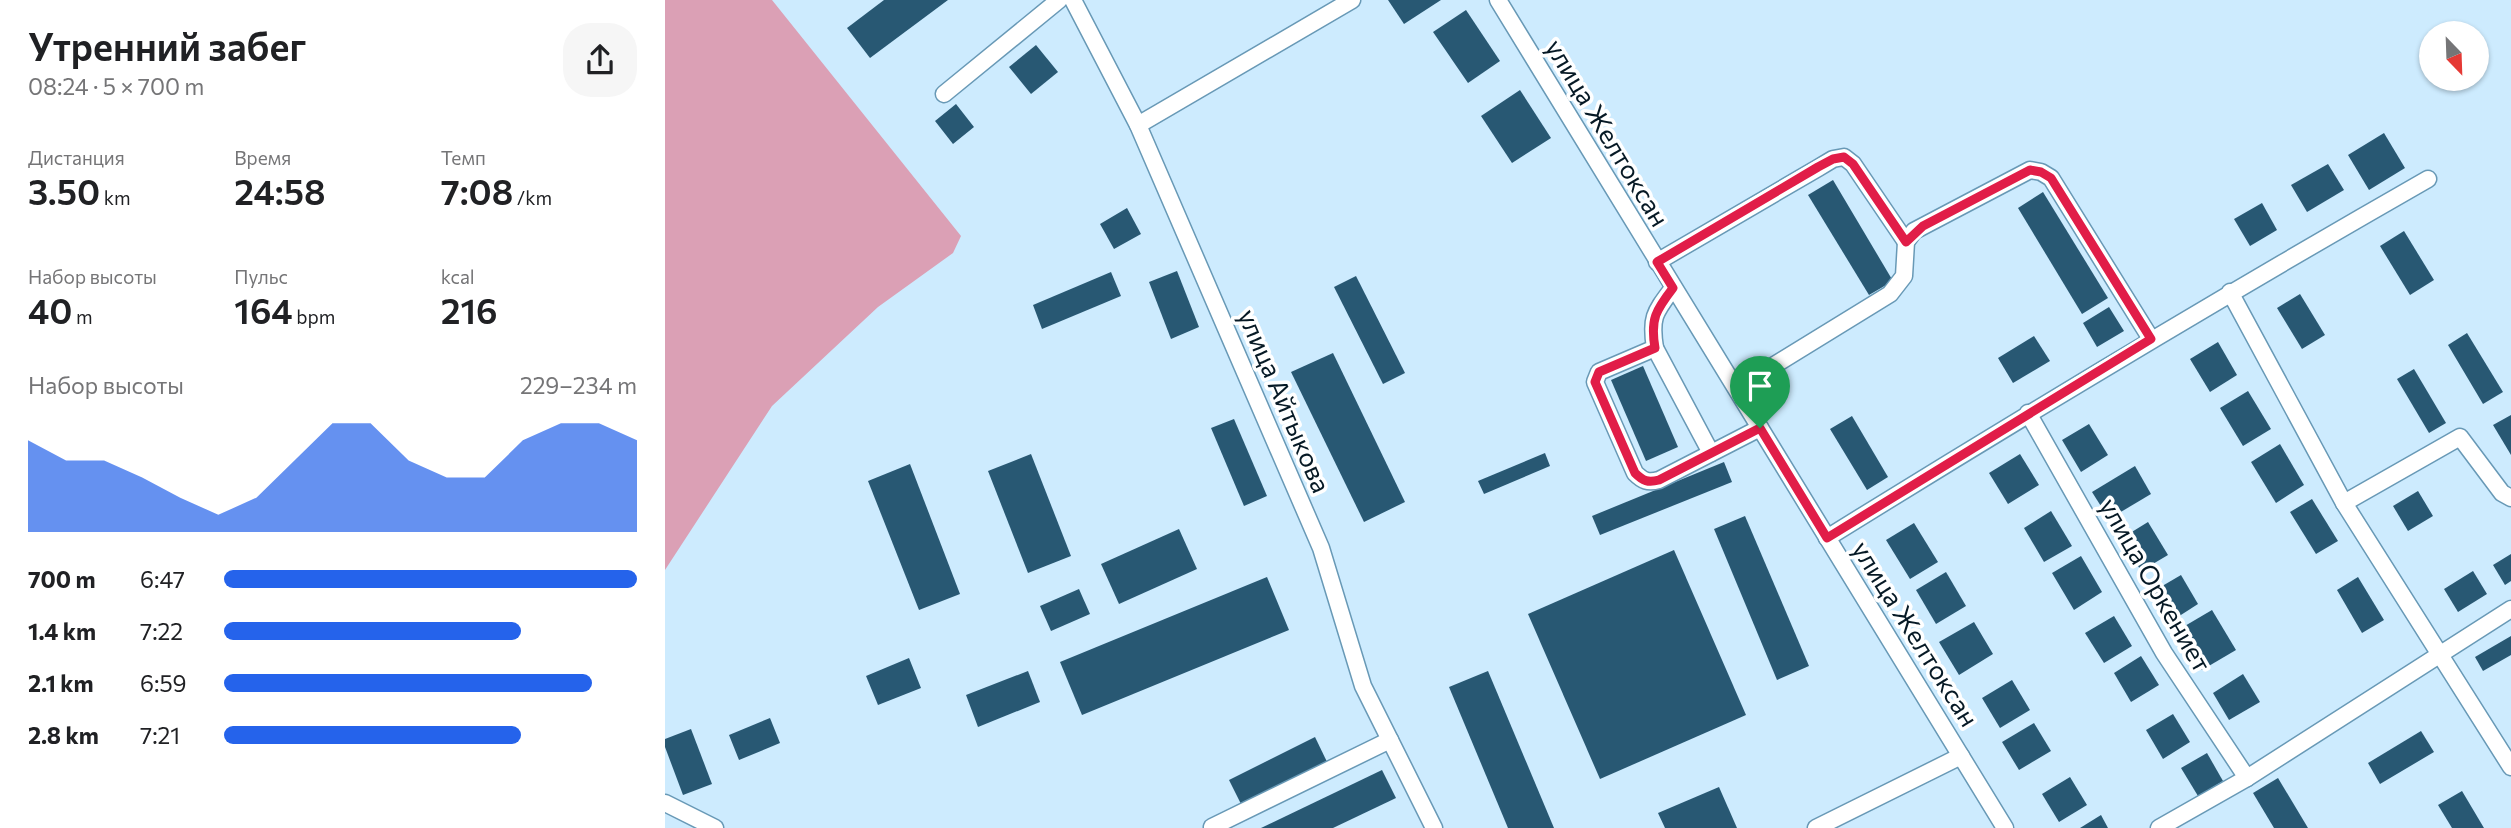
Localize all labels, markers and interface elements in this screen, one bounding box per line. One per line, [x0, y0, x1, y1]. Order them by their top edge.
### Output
north arrow [2419, 21, 2489, 91]
map controls [2419, 21, 2489, 91]
text: Утренний забег [28, 22, 306, 69]
button: share [563, 23, 637, 97]
street label: улица Желтоксан [1540, 33, 1676, 231]
text: 08:24 · 5 × 700 m [28, 72, 204, 100]
text: Дистанция [28, 146, 125, 169]
text: Время [234, 146, 291, 169]
text: Темп [441, 146, 486, 169]
text: 3.50 [28, 169, 100, 212]
text: 24:58 [234, 169, 326, 212]
text: 7:08 [441, 169, 513, 212]
text: km [100, 186, 131, 209]
text: /km [513, 186, 552, 209]
text: Набор высоты [28, 265, 157, 288]
text: Пульс [234, 265, 288, 288]
text: kcal [441, 265, 475, 288]
text: 40 [28, 288, 72, 331]
text: 164 [234, 288, 293, 331]
text: 216 [441, 288, 497, 331]
street label: улица Айтыкова [1233, 304, 1338, 497]
text: m [72, 305, 93, 328]
text: bpm [293, 305, 335, 328]
pin [1730, 356, 1790, 428]
icon: arrive [1741, 367, 1779, 405]
text: Набор высоты [28, 371, 184, 399]
text: 229–234 m [520, 371, 637, 399]
street label: улица Оркениет [2094, 492, 2219, 677]
street label: улица Желтоксан [1847, 535, 1986, 732]
text: 700 m [28, 565, 96, 593]
text: 6:47 [140, 565, 185, 593]
text: 1.4 km [28, 617, 96, 645]
text: 7:22 [140, 617, 183, 645]
text: 2.1 km [28, 669, 94, 697]
text: 6:59 [140, 669, 187, 697]
text: 2.8 km [28, 721, 99, 749]
text: 7:21 [140, 721, 180, 749]

